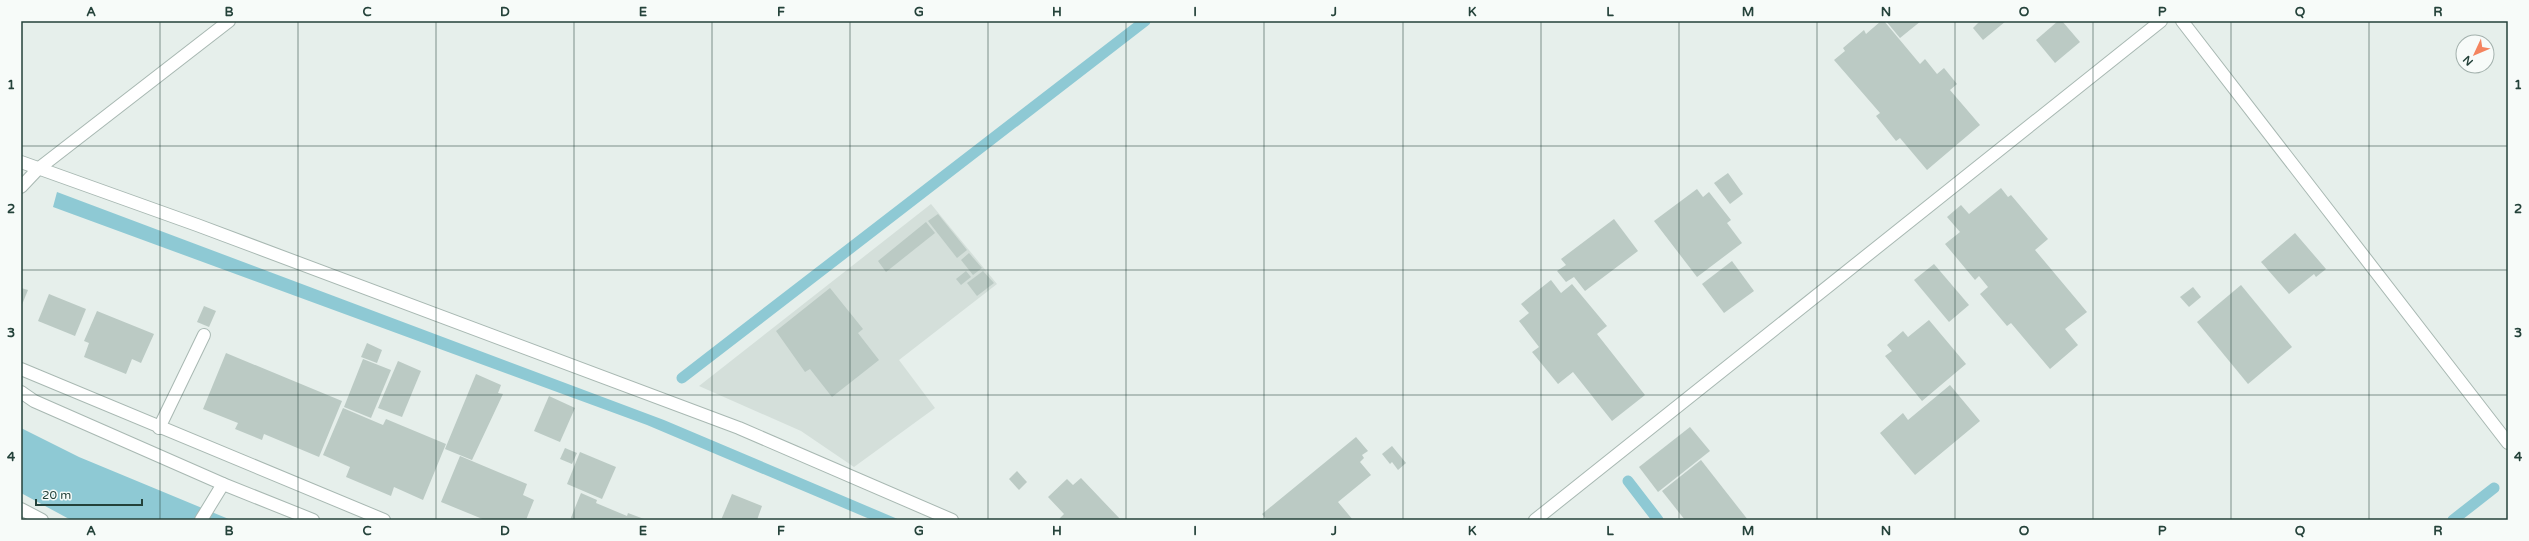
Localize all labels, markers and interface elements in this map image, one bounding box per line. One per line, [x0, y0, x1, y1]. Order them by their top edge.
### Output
text: A [86, 4, 96, 20]
text: B [224, 4, 234, 20]
text: C [362, 4, 372, 20]
text: D [500, 4, 510, 20]
text: E [639, 4, 647, 20]
text: F [777, 4, 785, 20]
text: G [914, 4, 924, 20]
text: H [1052, 4, 1062, 20]
text: I [1193, 4, 1197, 20]
text: J [1330, 4, 1337, 20]
text: K [1468, 4, 1477, 20]
text: L [1606, 4, 1614, 20]
text: M [1742, 4, 1754, 20]
text: N [1881, 4, 1891, 20]
text: O [2019, 4, 2030, 20]
text: P [2158, 4, 2167, 20]
text: Q [2295, 4, 2306, 20]
text: R [2433, 4, 2443, 20]
north arrow [2455, 34, 2495, 74]
text: N [2460, 53, 2476, 68]
text: 1 [7, 77, 15, 93]
text: 1 [2514, 77, 2522, 93]
text: 2 [7, 201, 15, 217]
text: 2 [2514, 201, 2522, 217]
text: 3 [7, 325, 15, 341]
text: 3 [2514, 325, 2522, 341]
text: 4 [7, 449, 16, 465]
text: 4 [2514, 449, 2523, 465]
scale bar [36, 481, 142, 507]
text: 20 m [42, 488, 71, 502]
text: A [86, 523, 96, 539]
text: B [224, 523, 234, 539]
text: C [362, 523, 372, 539]
text: D [500, 523, 510, 539]
text: E [639, 523, 647, 539]
text: F [777, 523, 785, 539]
text: G [914, 523, 924, 539]
text: H [1052, 523, 1062, 539]
text: I [1193, 523, 1197, 539]
text: J [1330, 523, 1337, 539]
text: K [1468, 523, 1477, 539]
text: L [1606, 523, 1614, 539]
text: M [1742, 523, 1754, 539]
text: N [1881, 523, 1891, 539]
text: O [2019, 523, 2030, 539]
text: P [2158, 523, 2167, 539]
text: Q [2295, 523, 2306, 539]
text: R [2433, 523, 2443, 539]

